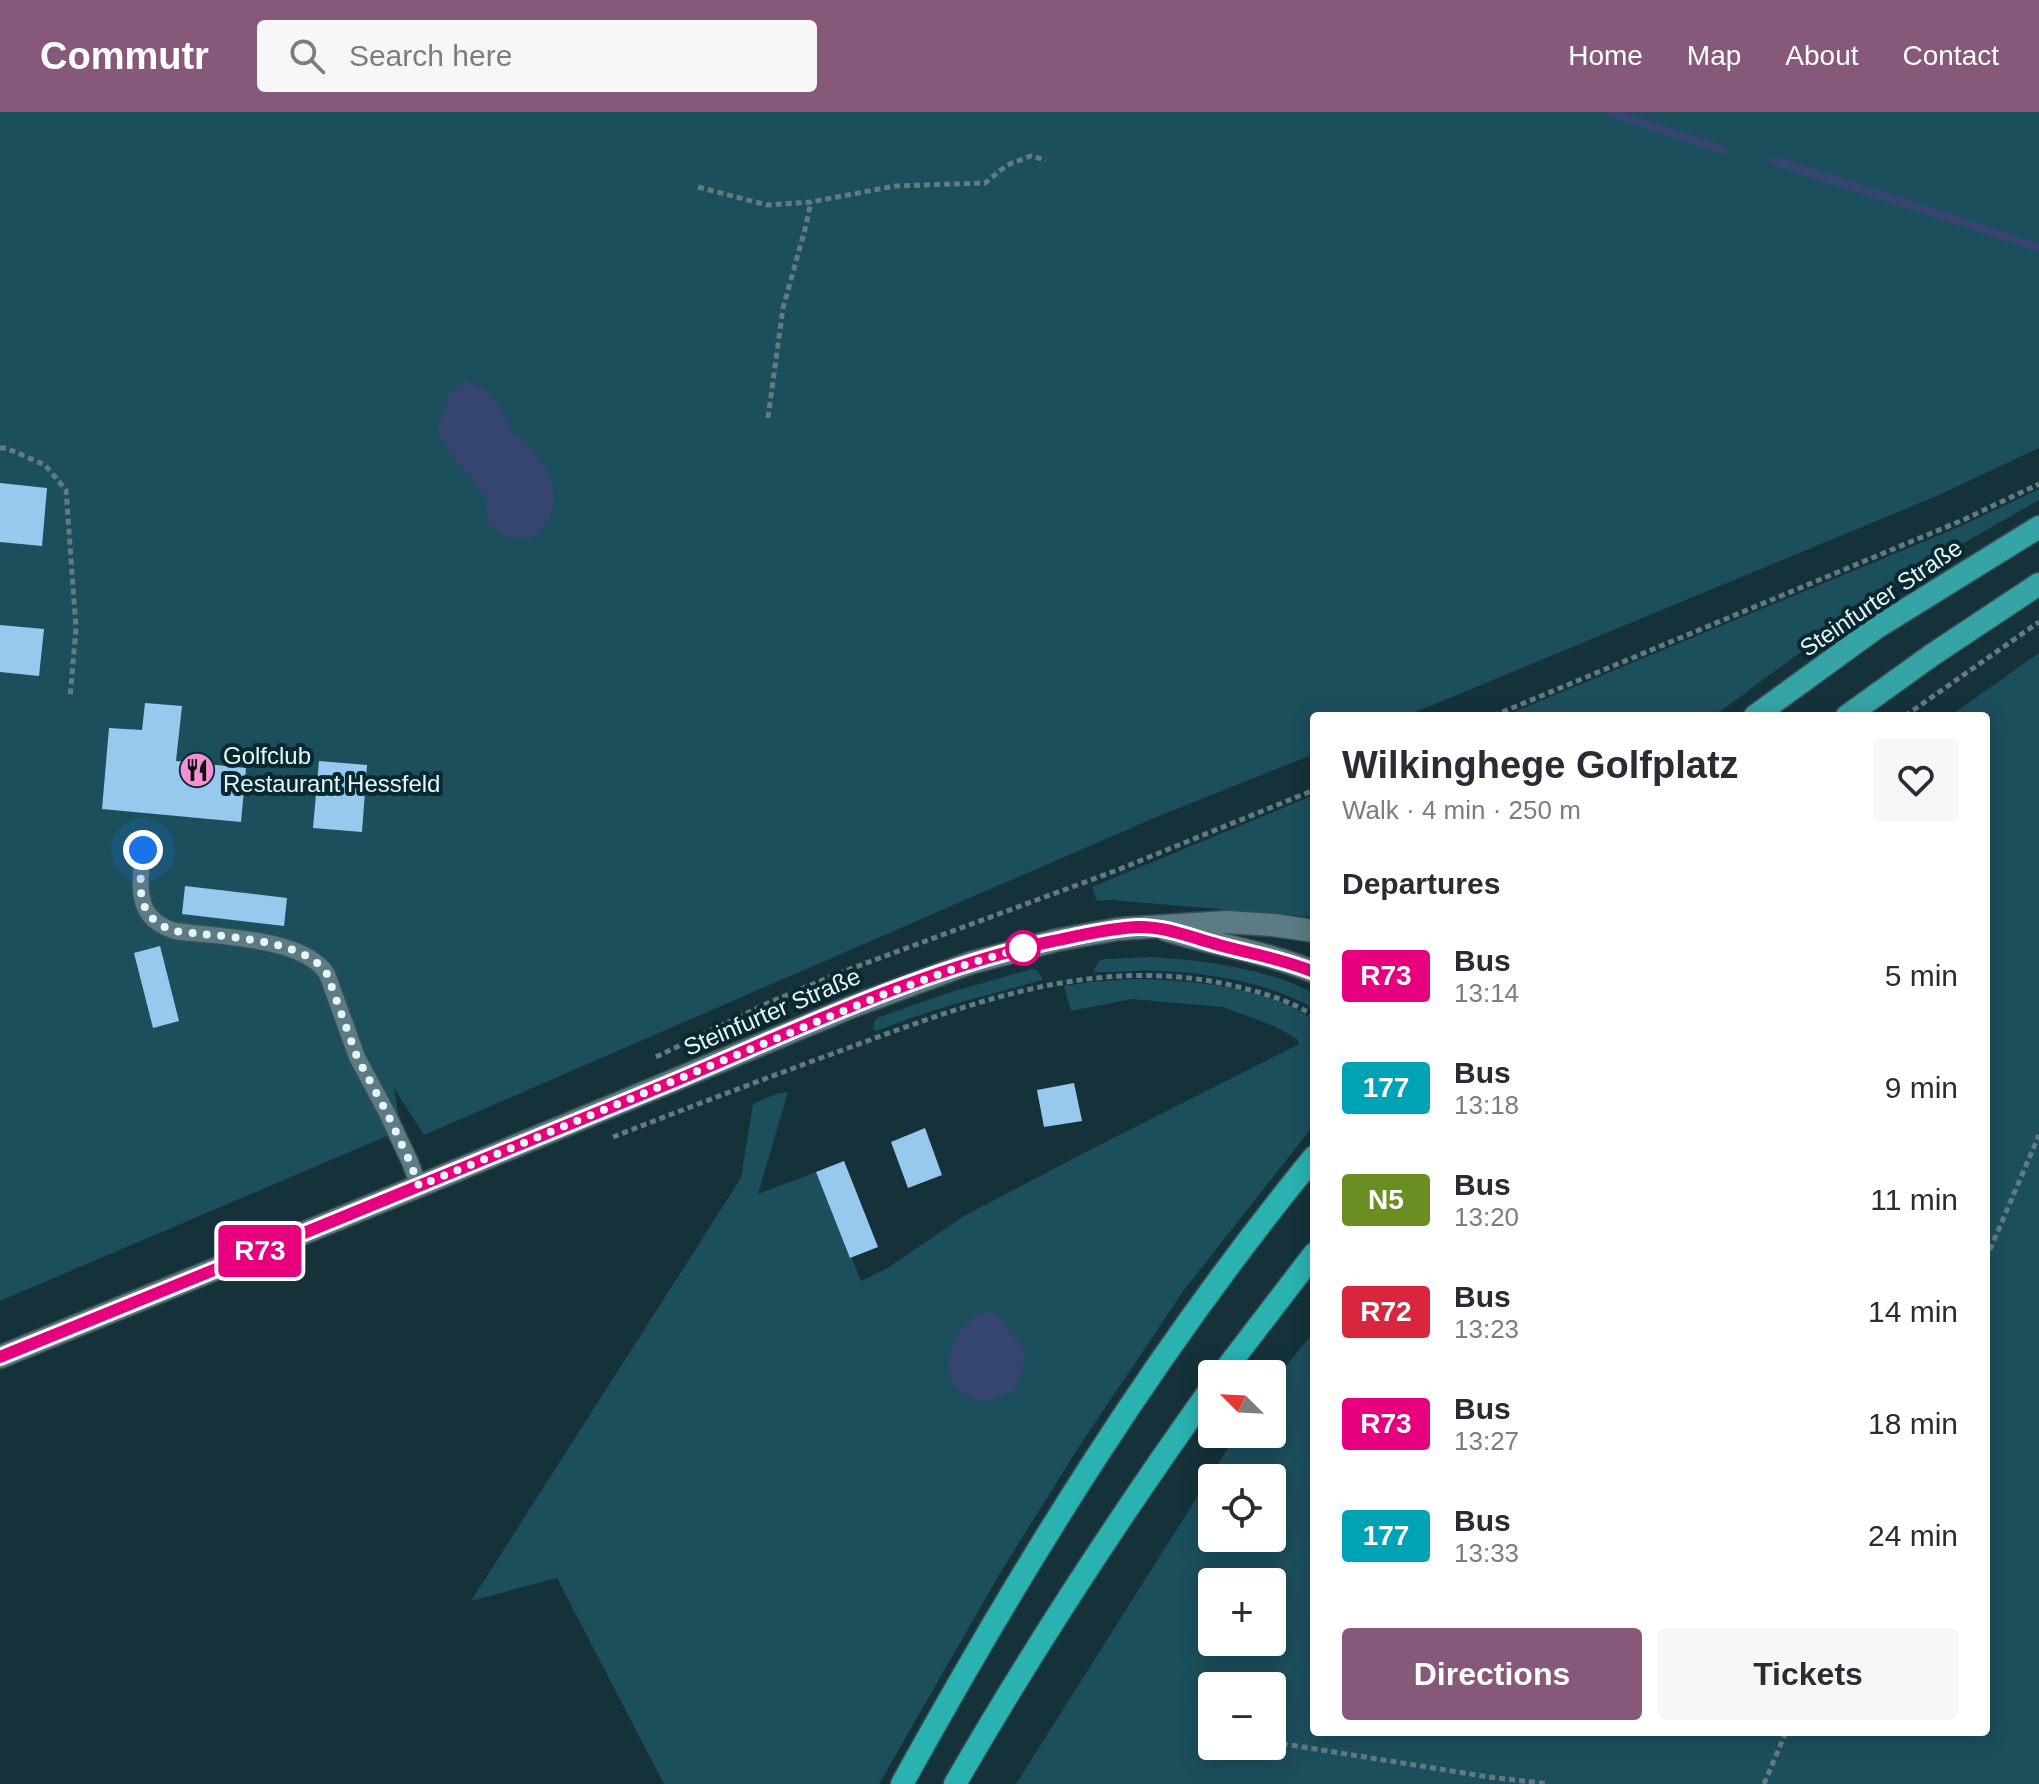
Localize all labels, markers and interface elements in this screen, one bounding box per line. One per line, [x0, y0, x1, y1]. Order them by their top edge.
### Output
search box [257, 20, 817, 92]
icon: search [285, 34, 329, 78]
text: Commutr [40, 35, 209, 77]
text: Search here [349, 39, 512, 72]
text: Home [1568, 40, 1643, 71]
text: Map [1687, 40, 1741, 71]
text: About [1785, 40, 1859, 71]
text: Contact [1903, 40, 1999, 71]
street label: Steinfurter Straße [1795, 533, 1967, 662]
button: heart [1874, 738, 1958, 822]
place label: Golfclub Restaurant Hessfeld [223, 742, 440, 797]
text: Wilkinghege Golfplatz [1342, 744, 1739, 786]
restaurant icon: Golfclub Restaurant Hessfeld [178, 751, 216, 789]
text: Walk · 4 min · 250 m [1342, 795, 1581, 825]
your location [123, 830, 163, 870]
text: Departures [1342, 867, 1500, 900]
unlabelled marker [1006, 931, 1040, 965]
text: Bus [1454, 944, 1511, 977]
text: 5 min [1885, 959, 1958, 992]
text: R73 [1360, 960, 1412, 991]
street label: Steinfurter Straße [679, 962, 864, 1061]
text: 13:14 [1454, 978, 1519, 1008]
text: Bus [1454, 1056, 1511, 1089]
text: 9 min [1885, 1071, 1958, 1104]
text: 177 [1363, 1072, 1409, 1103]
text: 13:18 [1454, 1090, 1519, 1120]
text: Bus [1454, 1168, 1511, 1201]
text: 11 min [1870, 1183, 1958, 1216]
text: N5 [1368, 1184, 1404, 1215]
text: 13:20 [1454, 1202, 1519, 1232]
line badge: R73 [214, 1225, 306, 1277]
text: R73 [234, 1235, 286, 1266]
text: Bus [1454, 1280, 1511, 1313]
text: 14 min [1868, 1295, 1958, 1328]
text: R72 [1360, 1296, 1412, 1327]
text: 13:23 [1454, 1314, 1519, 1344]
north arrow [1198, 1360, 1286, 1448]
map controls [1198, 1360, 1286, 1760]
text: Bus [1454, 1392, 1511, 1425]
text: 18 min [1868, 1407, 1958, 1440]
text: R73 [1360, 1408, 1412, 1439]
text: 13:27 [1454, 1426, 1519, 1456]
button: locate [1198, 1464, 1286, 1552]
text: Bus [1454, 1504, 1511, 1537]
text: 24 min [1868, 1519, 1958, 1552]
text: 177 [1363, 1520, 1409, 1551]
text: 13:33 [1454, 1538, 1519, 1568]
button: + [1198, 1568, 1286, 1656]
button: Directions [1342, 1628, 1642, 1720]
button: Tickets [1658, 1628, 1958, 1720]
button: − [1198, 1672, 1286, 1760]

